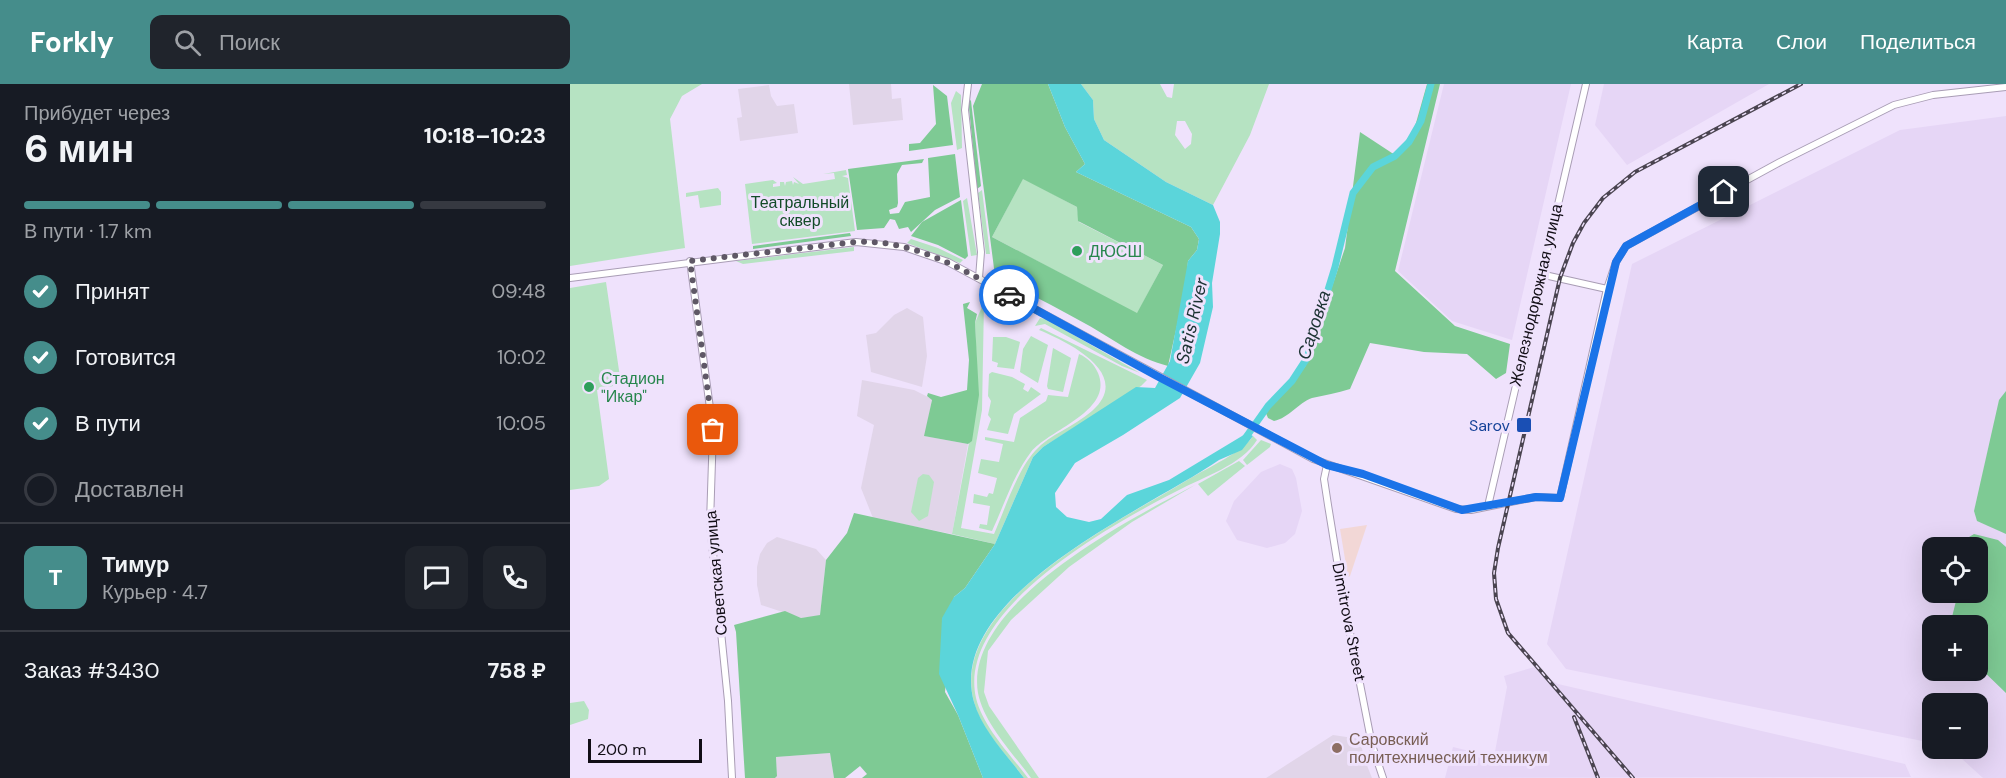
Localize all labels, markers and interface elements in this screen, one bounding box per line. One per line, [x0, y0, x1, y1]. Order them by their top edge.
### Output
search box [150, 15, 570, 69]
text: Forkly [30, 24, 114, 61]
icon: search [171, 26, 204, 59]
text: Поиск [219, 28, 280, 57]
text: Карта [1687, 28, 1743, 56]
text: Слои [1776, 28, 1827, 56]
text: Поделиться [1860, 28, 1976, 56]
text: Прибудет через [24, 100, 170, 126]
text: 10:18–10:23 [424, 121, 546, 150]
text: 6 мин [24, 123, 134, 174]
pin [1698, 166, 1749, 217]
icon: home [1707, 175, 1740, 208]
park label: Театральный сквер [751, 192, 849, 231]
street label: Железнодорожная улица [1505, 202, 1567, 388]
text: В пути · 1.7 km [24, 218, 152, 244]
place label: ДЮСШ [1089, 241, 1142, 262]
marker: ДЮСШ [1070, 244, 1084, 258]
courier [979, 265, 1039, 325]
water label: Satis River [1170, 274, 1214, 366]
icon: check [24, 275, 57, 308]
text: Принят [75, 277, 149, 306]
text: 09:48 [491, 278, 546, 304]
icon: car [993, 279, 1026, 312]
water label: Саровка [1292, 287, 1336, 363]
icon: check [24, 341, 57, 374]
text: Готовится [75, 343, 176, 372]
text: 10:02 [497, 344, 546, 370]
place label: Стадион "Икар" [601, 368, 665, 407]
marker: Стадион "Икар" [582, 380, 596, 394]
pin [687, 404, 738, 455]
icon: check [24, 407, 57, 440]
text: В пути [75, 409, 141, 438]
text: 10:05 [496, 410, 546, 436]
icon: bag [696, 413, 729, 446]
place label: Sarov [1469, 415, 1511, 436]
marker: Sarov [1515, 416, 1533, 434]
text: Доставлен [75, 475, 184, 504]
street label: Советская улица [700, 510, 732, 636]
map controls [1922, 537, 1988, 759]
button: locate [1922, 537, 1988, 603]
button: chat [405, 546, 468, 609]
button: phone [483, 546, 546, 609]
text: Тимур [102, 550, 170, 579]
street label: Dimitrova Street [1327, 561, 1371, 683]
text: Т [49, 563, 62, 592]
text: Курьер · 4.7 [102, 579, 208, 605]
button: + [1922, 615, 1988, 681]
text: Заказ #3430 [24, 656, 160, 685]
text: 758 ₽ [488, 656, 546, 685]
button: − [1922, 693, 1988, 759]
place label: Саровский политехнический техникум [1349, 729, 1548, 768]
scale bar [588, 736, 702, 764]
text: 200 m [597, 739, 646, 760]
marker: Саровский политехнический техникум [1330, 741, 1344, 755]

